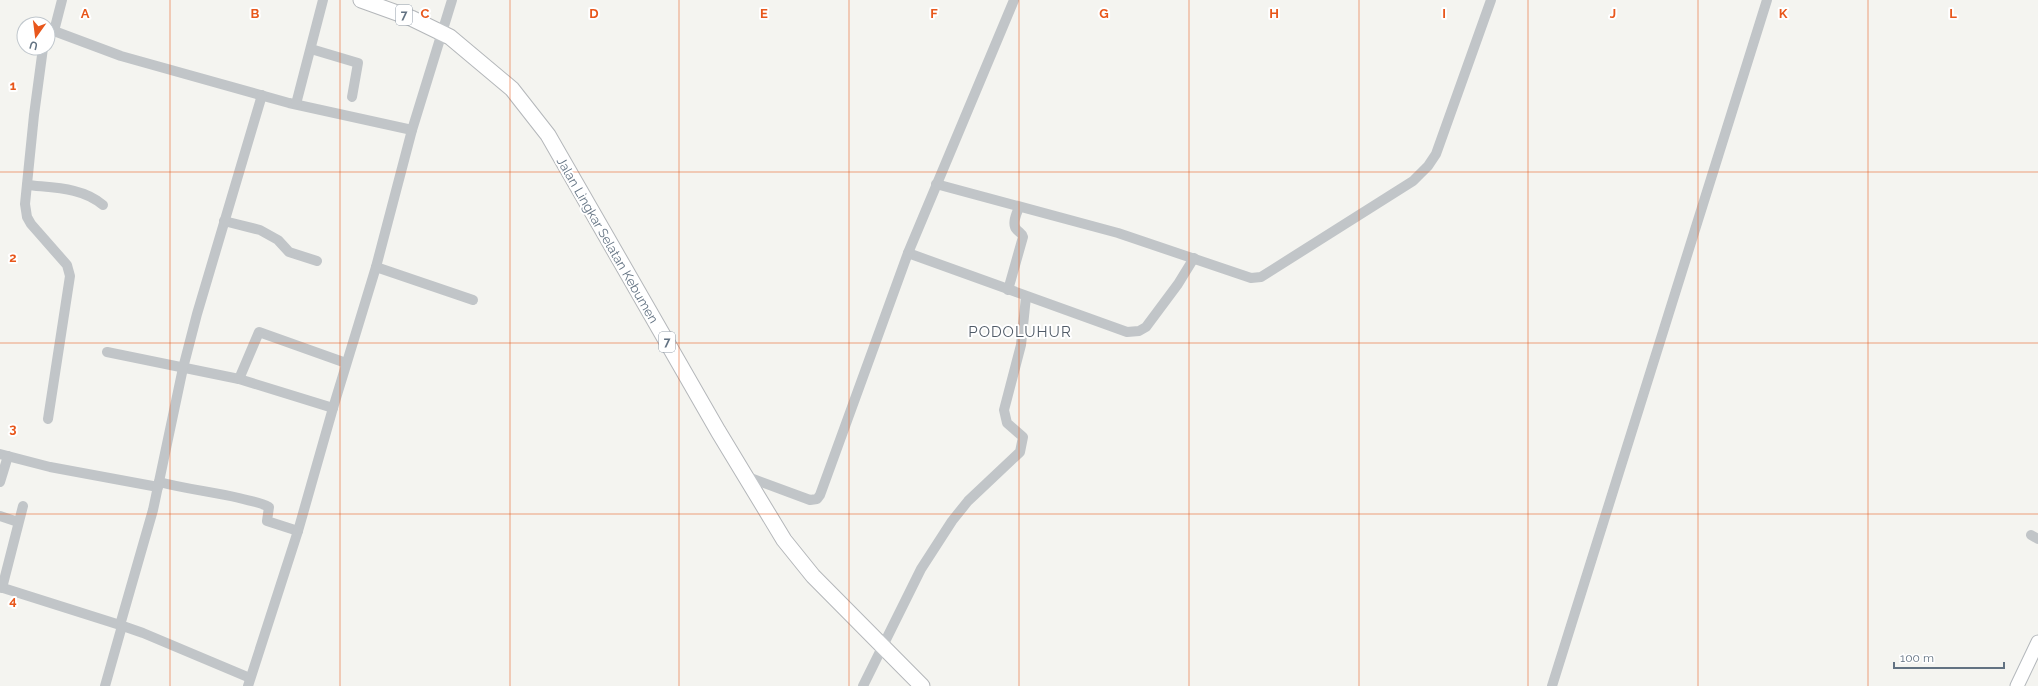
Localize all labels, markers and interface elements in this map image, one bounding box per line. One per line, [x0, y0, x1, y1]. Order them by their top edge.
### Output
road number: 7 [396, 5, 412, 25]
text: A [81, 6, 90, 21]
text: B [251, 6, 260, 21]
text: C [421, 6, 430, 21]
text: D [589, 6, 599, 21]
text: E [760, 6, 768, 21]
text: F [930, 6, 938, 21]
text: G [1099, 6, 1109, 21]
text: H [1269, 6, 1279, 21]
text: I [1442, 6, 1446, 21]
text: J [1610, 6, 1616, 21]
text: K [1779, 6, 1788, 21]
text: L [1949, 6, 1957, 21]
north arrow [16, 16, 56, 56]
text: U [28, 38, 39, 53]
text: 1 [10, 78, 17, 93]
street label: Jalan Lingkar Selatan Kebumen [554, 155, 661, 326]
text: 2 [9, 250, 17, 265]
district label: PODOLUHUR [968, 323, 1072, 341]
road number: 7 [659, 332, 675, 352]
text: 3 [9, 421, 17, 436]
text: 4 [9, 593, 17, 608]
scale bar [1894, 644, 2004, 670]
text: 100 m [1900, 651, 1934, 665]

